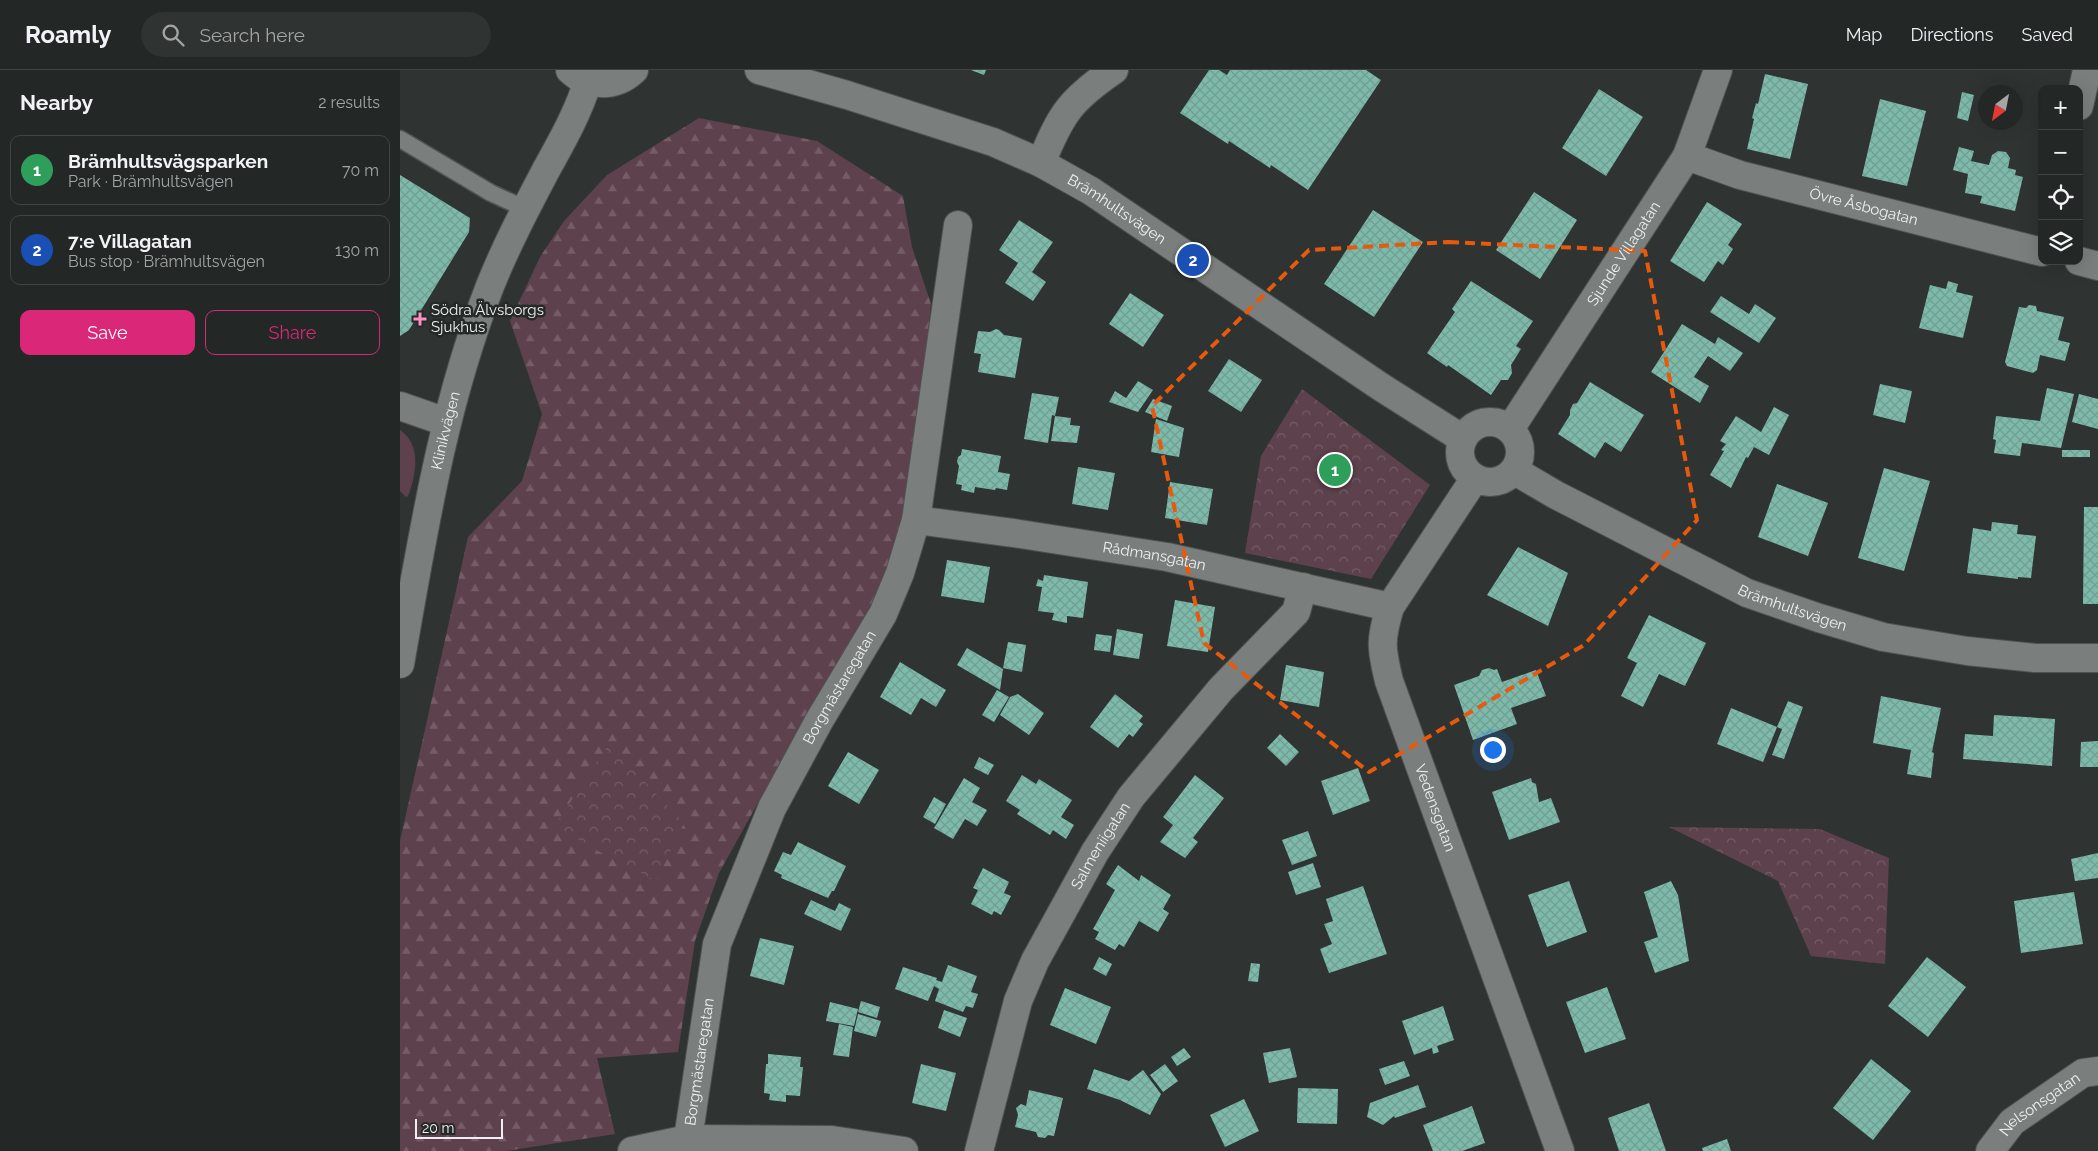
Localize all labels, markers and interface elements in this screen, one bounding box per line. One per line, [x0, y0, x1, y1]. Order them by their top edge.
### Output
search box [141, 12, 491, 57]
text: Roamly [25, 20, 111, 49]
icon: search [159, 21, 187, 49]
text: Search here [199, 24, 305, 46]
text: Map [1846, 24, 1882, 45]
text: Directions [1910, 24, 1994, 45]
text: Saved [2022, 24, 2073, 45]
north arrow [1978, 85, 2023, 130]
map controls [2038, 85, 2083, 265]
button: + [2038, 85, 2083, 130]
text: Nearby [20, 90, 93, 115]
text: 2 results [318, 93, 380, 112]
button: − [2038, 130, 2083, 175]
text: Brämhultsvägsparken [68, 150, 268, 172]
text: 1 [33, 161, 41, 180]
text: 70 m [342, 161, 379, 180]
street label: Brämhultsvägen [1064, 171, 1169, 248]
text: Park · Brämhultsvägen [68, 172, 233, 191]
button: locate [2038, 175, 2083, 220]
street label: Övre Åsbogatan [1808, 183, 1920, 229]
street label: Sjunde Villagatan [1583, 198, 1664, 309]
button: layers [2038, 220, 2083, 265]
text: 7:e Villagatan [68, 230, 192, 252]
text: 2 [32, 241, 42, 260]
text: 130 m [335, 241, 379, 260]
pin: 2 [1177, 241, 1209, 279]
text: Bus stop · Brämhultsvägen [68, 252, 265, 271]
place label: Södra Älvsborgs Sjukhus [431, 300, 544, 336]
button: Save [20, 310, 195, 355]
button: Share [205, 310, 380, 355]
marker: Södra Älvsborgs Sjukhus [413, 312, 427, 326]
street label: Klinikvägen [428, 389, 464, 471]
pin: 1 [1319, 451, 1351, 489]
street label: Rådmansgatan [1101, 538, 1208, 574]
street label: Brämhultsvägen [1735, 581, 1849, 635]
street label: Borgmästaregatan [799, 627, 880, 747]
your location [1480, 737, 1506, 763]
street label: Vedensgatan [1411, 762, 1459, 854]
street label: Salmeniigatan [1067, 799, 1134, 892]
street label: Borgmästaregatan [681, 997, 718, 1127]
street label: Nelsonsgatan [1996, 1069, 2083, 1140]
scale bar [415, 1116, 502, 1139]
text: 20 m [422, 1120, 454, 1136]

